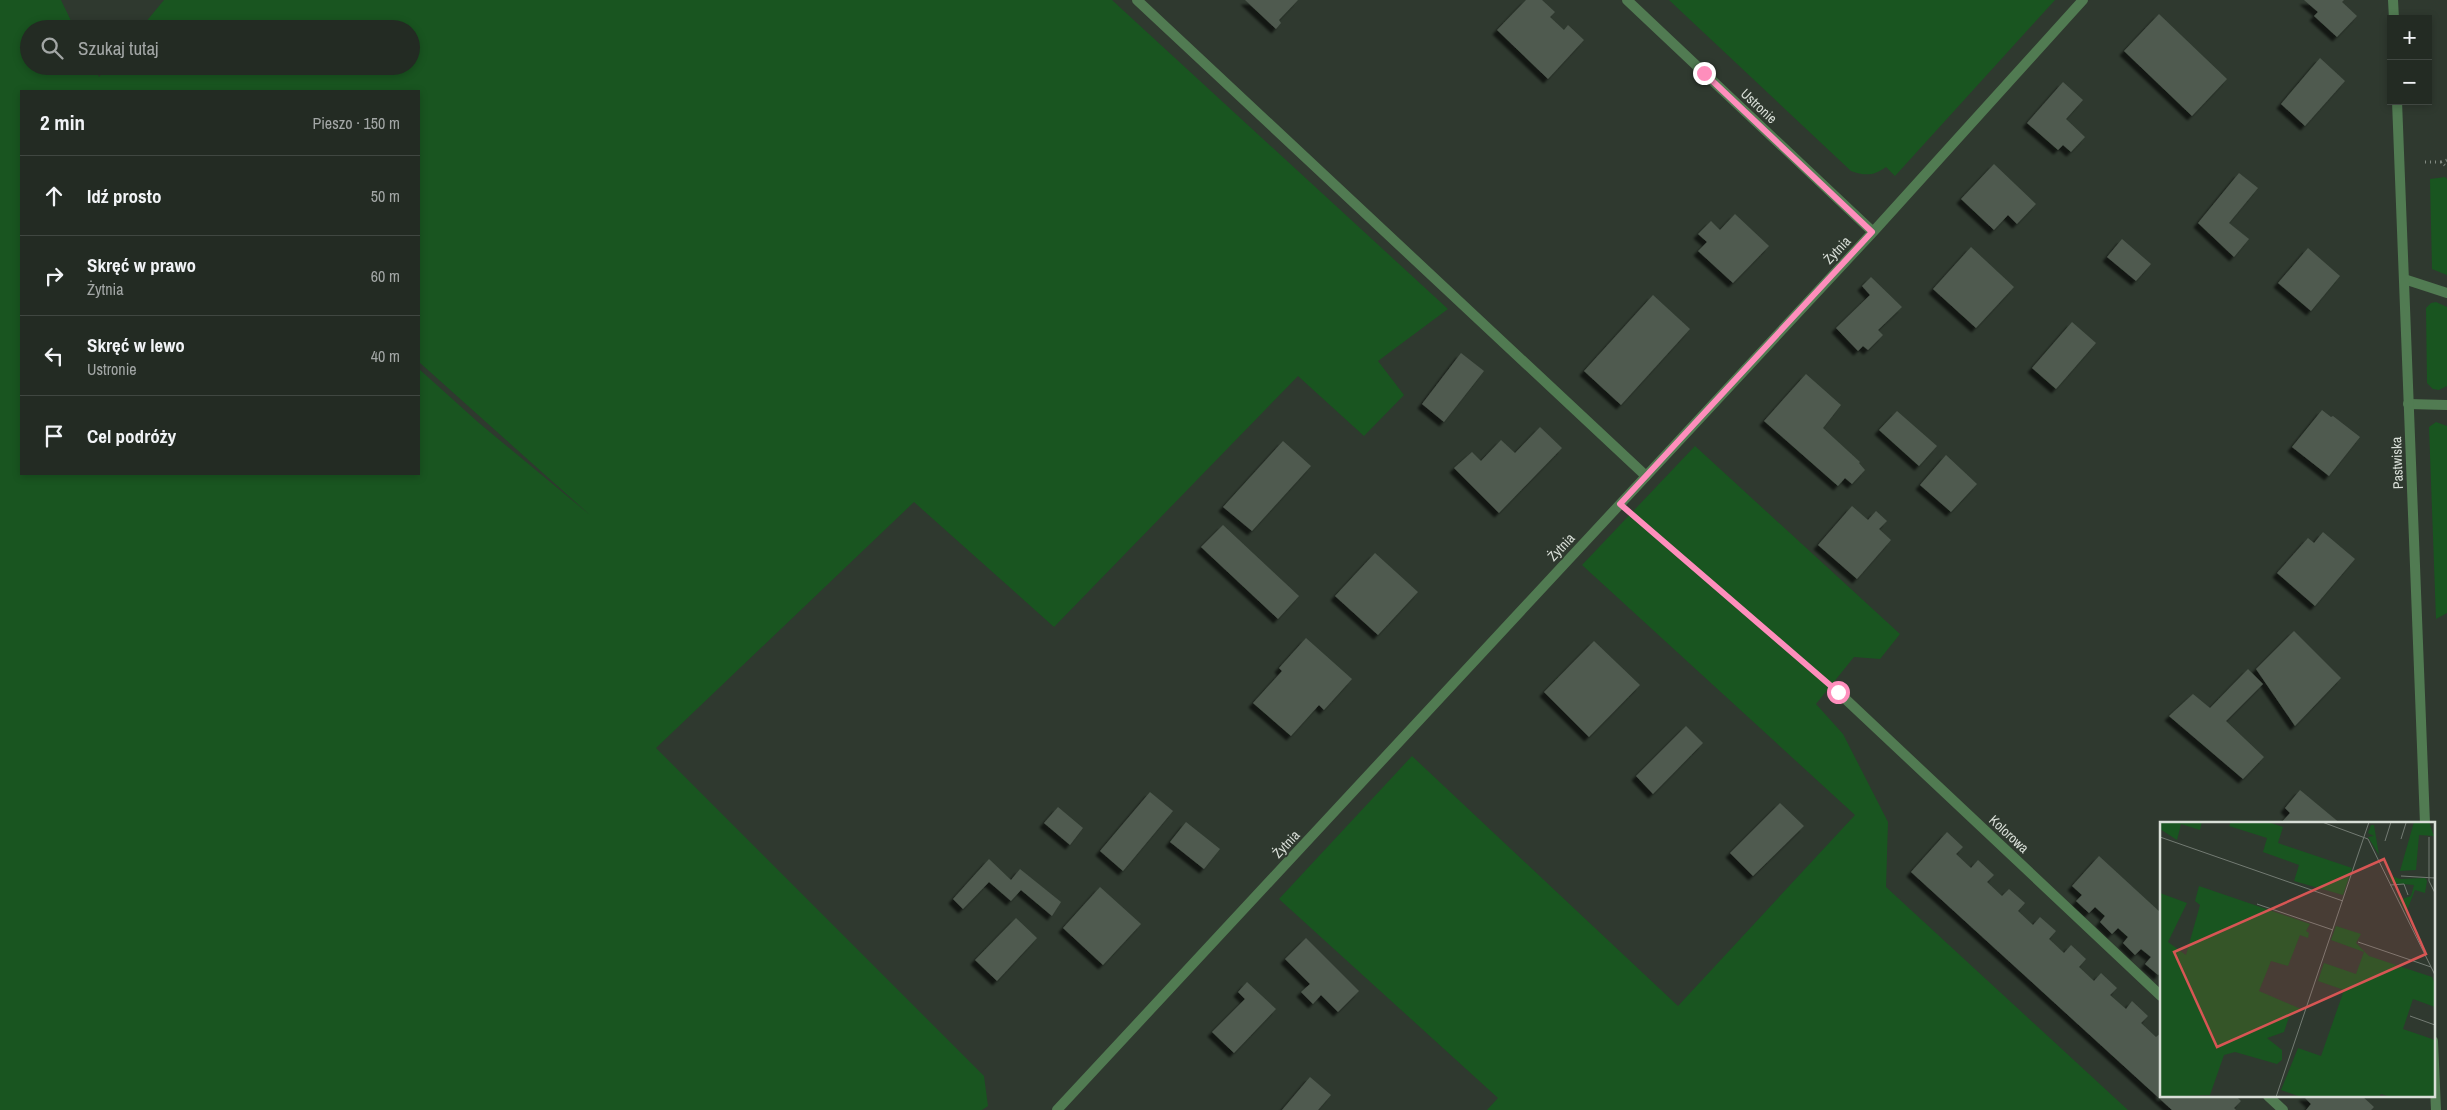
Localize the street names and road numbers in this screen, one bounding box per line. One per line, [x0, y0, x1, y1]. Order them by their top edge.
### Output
street label: Ustronie [1737, 85, 1781, 127]
street label: Żytnia [1820, 232, 1855, 268]
street label: Pastwiska [2387, 436, 2407, 489]
street label: Żytnia [1544, 529, 1579, 565]
street label: Kolorowa [1985, 811, 2033, 857]
street label: Żytnia [1269, 826, 1304, 862]

